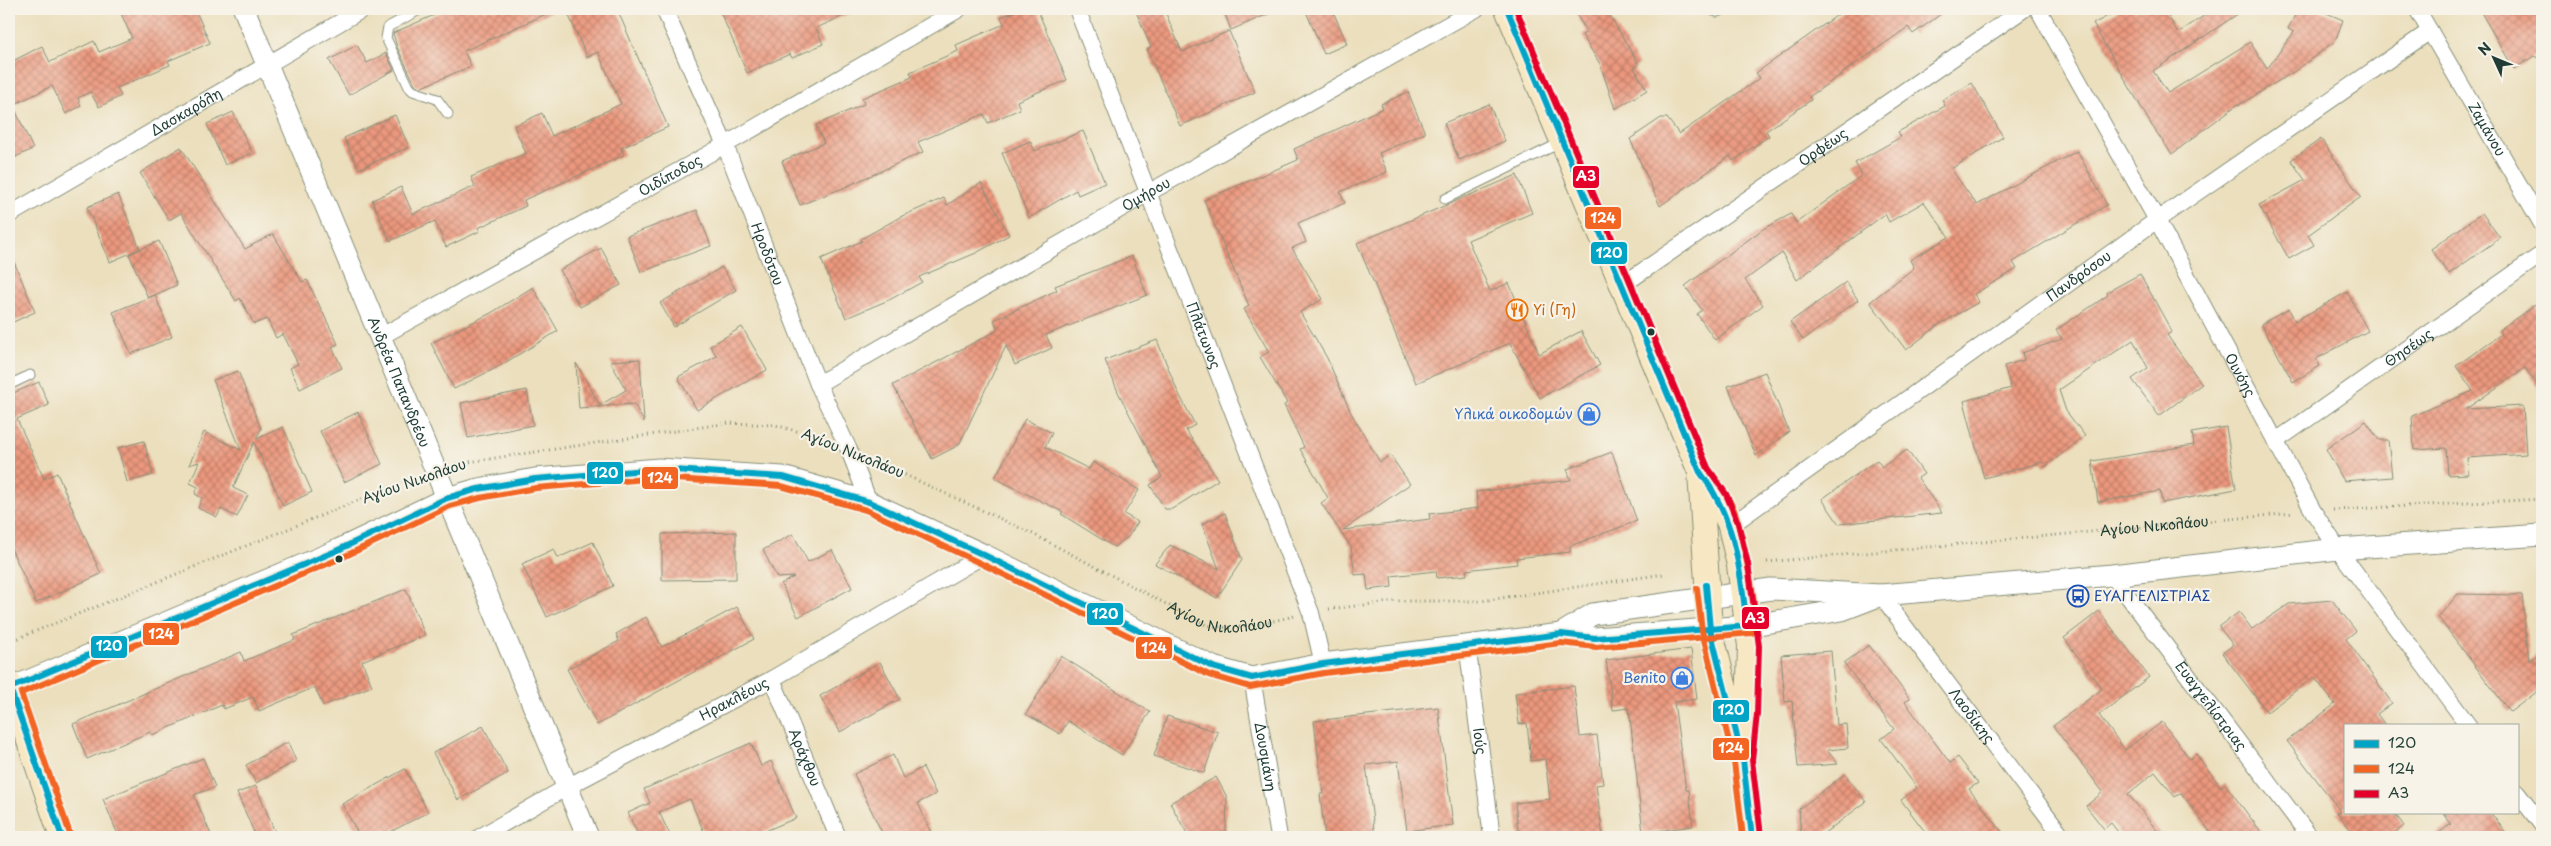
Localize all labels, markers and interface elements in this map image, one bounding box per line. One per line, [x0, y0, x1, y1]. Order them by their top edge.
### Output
north arrow [2468, 32, 2518, 82]
text: N [2473, 37, 2496, 60]
street label: Δασκαρόλη [146, 82, 226, 141]
street label: Ζαμάνου [2463, 98, 2511, 160]
street label: Ορφέως [1794, 123, 1851, 171]
street label: Οιδίποδος [634, 149, 705, 201]
line badge: Α3 [1572, 165, 1600, 189]
text: Α3 [1576, 165, 1596, 186]
street label: Ομήρου [1118, 172, 1174, 216]
line badge: 124 [1584, 206, 1622, 230]
text: 124 [1590, 207, 1616, 228]
street label: Ηροδότου [746, 219, 790, 288]
line badge: 120 [1590, 241, 1628, 265]
text: 120 [1596, 242, 1622, 263]
street label: Πανδρόσου [2042, 245, 2115, 306]
street label: Πλάτωνος [1181, 298, 1226, 372]
restaurant icon: Yi (Γη) [1505, 298, 1529, 322]
place label: Yi (Γη) [1533, 299, 1576, 320]
street label: Ανδρέα Παπανδρέου [363, 313, 436, 450]
street label: Θησέως [2380, 323, 2437, 372]
unlabelled marker [1646, 327, 1656, 337]
street label: Οινόης [2220, 349, 2261, 400]
shop icon: Υλικά οικοδομών [1577, 402, 1601, 426]
place label: Υλικά οικοδομών [1454, 403, 1573, 424]
street label: Αγίου Νικολάου [799, 422, 908, 483]
street label: Αγίου Νικολάου [359, 453, 469, 508]
line badge: 120 [586, 461, 624, 485]
text: 120 [592, 462, 618, 483]
line badge: 124 [641, 466, 679, 490]
text: 124 [647, 467, 673, 488]
street label: Αγίου Νικολάου [2099, 510, 2210, 541]
unlabelled marker [334, 554, 344, 564]
bus stop icon: ΕΥΑΓΓΕΛΙΣΤΡΙΑΣ [2066, 584, 2090, 608]
place label: ΕΥΑΓΓΕΛΙΣΤΡΙΑΣ [2094, 585, 2210, 606]
street label: Αγίου Νικολάου [1164, 596, 1274, 638]
line badge: 120 [1086, 602, 1124, 626]
text: 120 [1092, 603, 1118, 624]
line badge: Α3 [1741, 606, 1770, 630]
text: Α3 [1745, 607, 1765, 628]
line badge: 124 [142, 622, 180, 646]
text: 124 [148, 623, 174, 644]
line badge: 120 [90, 635, 128, 659]
text: 120 [96, 635, 122, 656]
line badge: 124 [1135, 636, 1173, 660]
text: 124 [1141, 637, 1167, 658]
street label: Ευαγγελίστριας [2171, 656, 2252, 755]
shop icon: Benito [1670, 666, 1694, 690]
place label: Benito [1623, 667, 1666, 688]
street label: Ηρακλέους [695, 672, 772, 726]
street label: Λαοδίκης [1944, 683, 2000, 748]
line badge: 120 [1712, 699, 1750, 723]
text: 120 [1718, 699, 1744, 720]
street label: Δουσμάνη [1250, 721, 1282, 793]
legend [2344, 724, 2518, 814]
street label: Αράχθου [784, 725, 827, 789]
street label: Ιούς [1468, 726, 1492, 756]
text: 120 [2388, 730, 2416, 753]
line badge: 124 [1712, 737, 1750, 761]
text: 124 [1718, 737, 1744, 758]
text: 124 [2388, 756, 2415, 779]
text: Α3 [2388, 780, 2409, 803]

